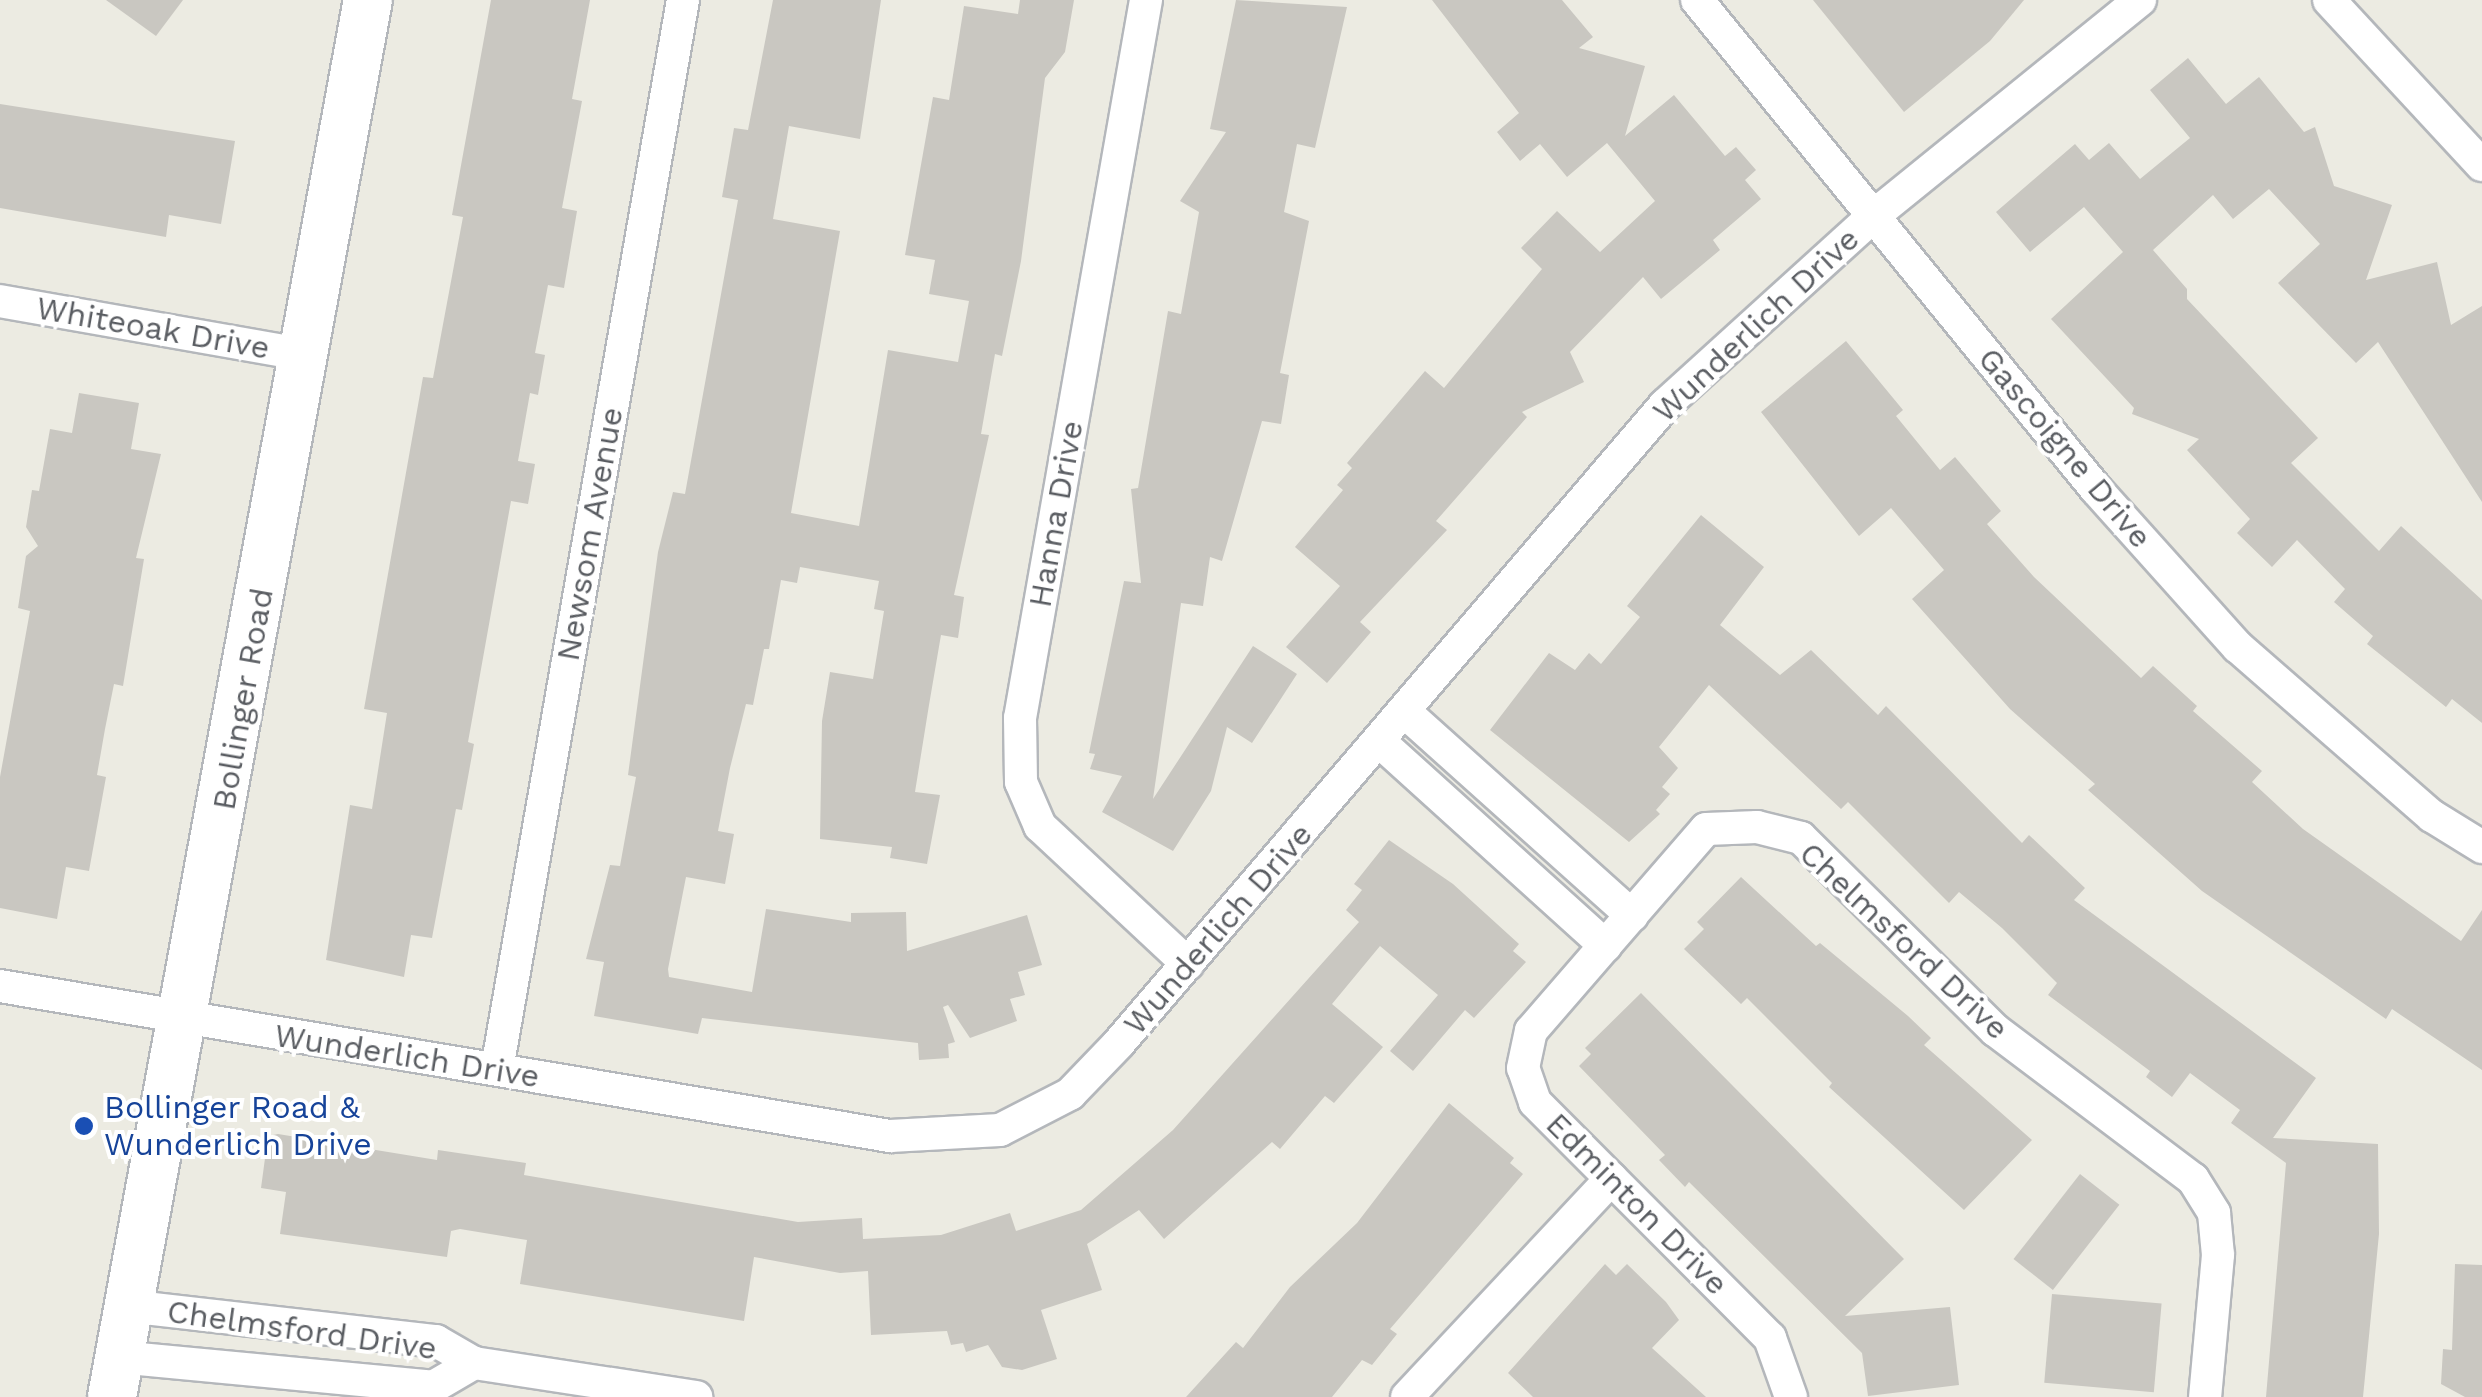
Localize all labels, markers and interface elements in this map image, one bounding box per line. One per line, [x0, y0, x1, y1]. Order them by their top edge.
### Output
street label: Wunderlich Drive [1645, 220, 1867, 430]
street label: Whiteoak Drive [33, 289, 273, 367]
street label: Gascoigne Drive [1970, 340, 2160, 556]
street label: Newsom Avenue [549, 403, 631, 665]
street label: Hanna Drive [1021, 417, 1091, 611]
street label: Bollinger Road [205, 585, 281, 813]
street label: Wunderlich Drive [1116, 815, 1320, 1043]
street label: Chelmsford Drive [1792, 834, 2016, 1048]
street label: Wunderlich Drive [272, 1016, 542, 1096]
place label: Bollinger Road & Wunderlich Drive [104, 1089, 372, 1164]
street label: Edminton Drive [1538, 1105, 1736, 1303]
marker: Bollinger Road & Wunderlich Drive [73, 1115, 95, 1137]
street label: Chelmsford Drive [165, 1292, 439, 1368]

